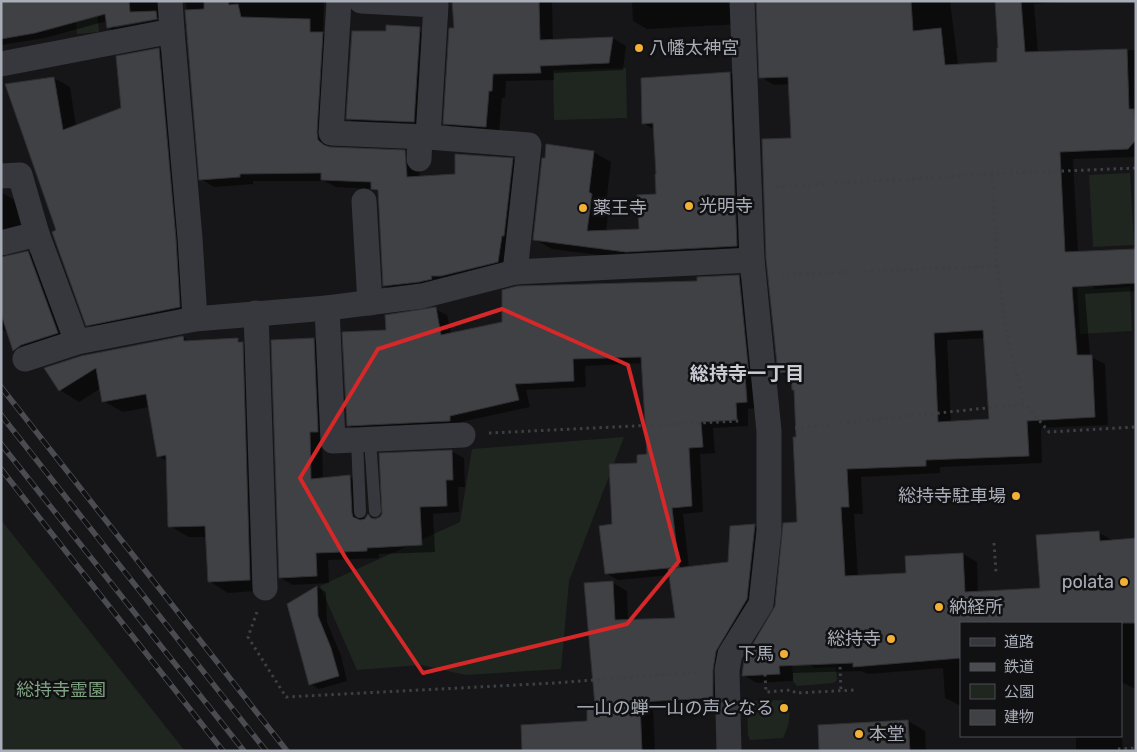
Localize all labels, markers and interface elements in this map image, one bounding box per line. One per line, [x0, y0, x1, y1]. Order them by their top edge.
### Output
place label: 八幡太神宮 [649, 37, 739, 59]
marker: 八幡太神宮 [633, 42, 645, 54]
place label: 光明寺 [699, 195, 753, 217]
place label: 薬王寺 [593, 197, 647, 219]
marker: 光明寺 [683, 200, 695, 212]
marker: 薬王寺 [577, 202, 589, 214]
district label: 総持寺一丁目 [690, 362, 804, 385]
place label: 総持寺駐車場 [898, 485, 1006, 507]
marker: 総持寺駐車場 [1010, 490, 1022, 502]
place label: polata [1062, 571, 1114, 593]
marker: polata [1118, 576, 1130, 588]
place label: 納経所 [949, 596, 1003, 618]
marker: 納経所 [933, 601, 945, 613]
legend [960, 622, 1122, 737]
place label: 総持寺 [827, 628, 881, 650]
marker: 総持寺 [885, 633, 897, 645]
text: 道路 [1004, 633, 1034, 651]
place label: 下馬 [738, 643, 774, 665]
marker: 下馬 [778, 648, 790, 660]
text: 鉄道 [1004, 658, 1034, 676]
park label: 総持寺霊園 [16, 679, 106, 701]
text: 公園 [1004, 683, 1034, 701]
place label: 一山の蝉一山の声となる [577, 697, 774, 719]
marker: 一山の蝉一山の声となる [778, 702, 790, 714]
text: 建物 [1004, 708, 1034, 726]
place label: 本堂 [869, 723, 905, 745]
marker: 本堂 [853, 728, 865, 740]

